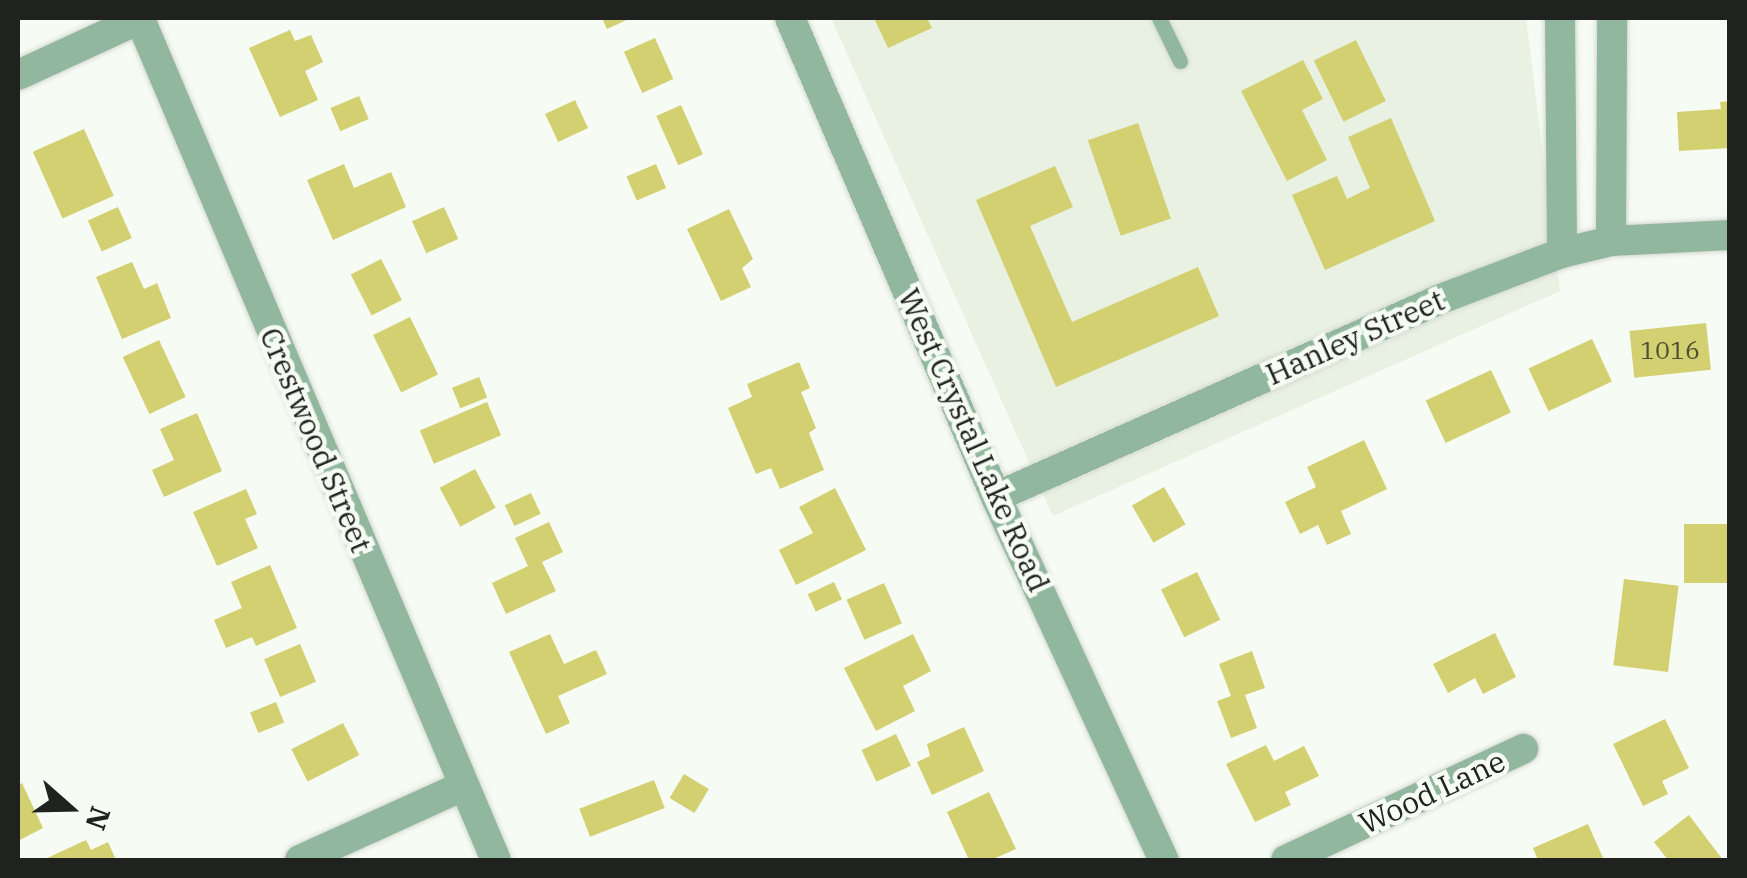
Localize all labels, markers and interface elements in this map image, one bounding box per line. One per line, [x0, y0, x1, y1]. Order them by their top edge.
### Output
street label: Hanley Street [1260, 282, 1450, 392]
street label: West Crystal Lake Road [891, 283, 1057, 597]
street label: Crestwood Street [252, 322, 380, 558]
house number: 1016 [1640, 335, 1700, 365]
street label: Wood Lane [1353, 743, 1511, 841]
north arrow [20, 758, 120, 858]
text: N [77, 802, 120, 835]

